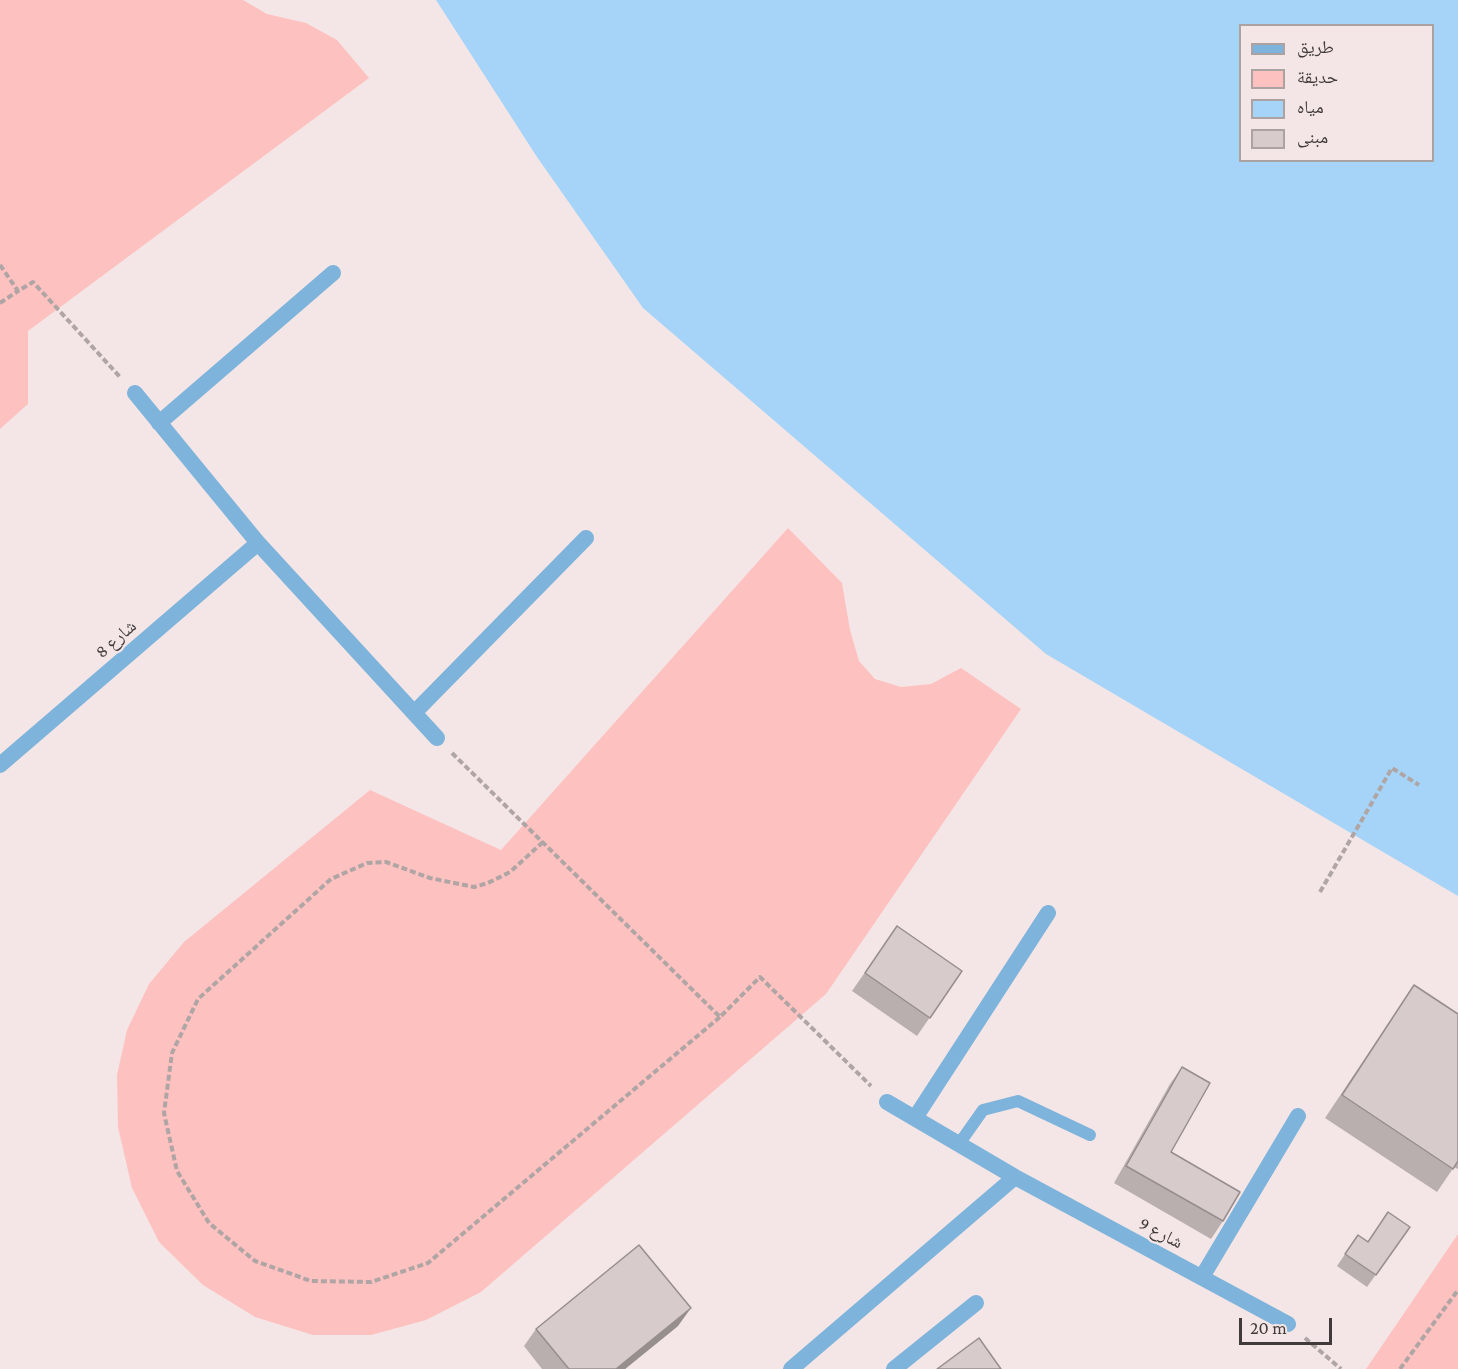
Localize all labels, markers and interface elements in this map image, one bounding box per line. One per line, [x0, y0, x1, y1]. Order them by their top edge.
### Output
legend [1239, 24, 1434, 162]
text: طريق [1297, 37, 1334, 57]
text: حديقة [1297, 67, 1338, 87]
text: مياه [1297, 97, 1324, 117]
text: مبنى [1297, 127, 1328, 147]
street label: شارع 8 [91, 615, 141, 663]
street label: شارع 9 [1135, 1212, 1187, 1254]
scale bar [1242, 1306, 1335, 1344]
text: 20 m [1250, 1318, 1287, 1338]

